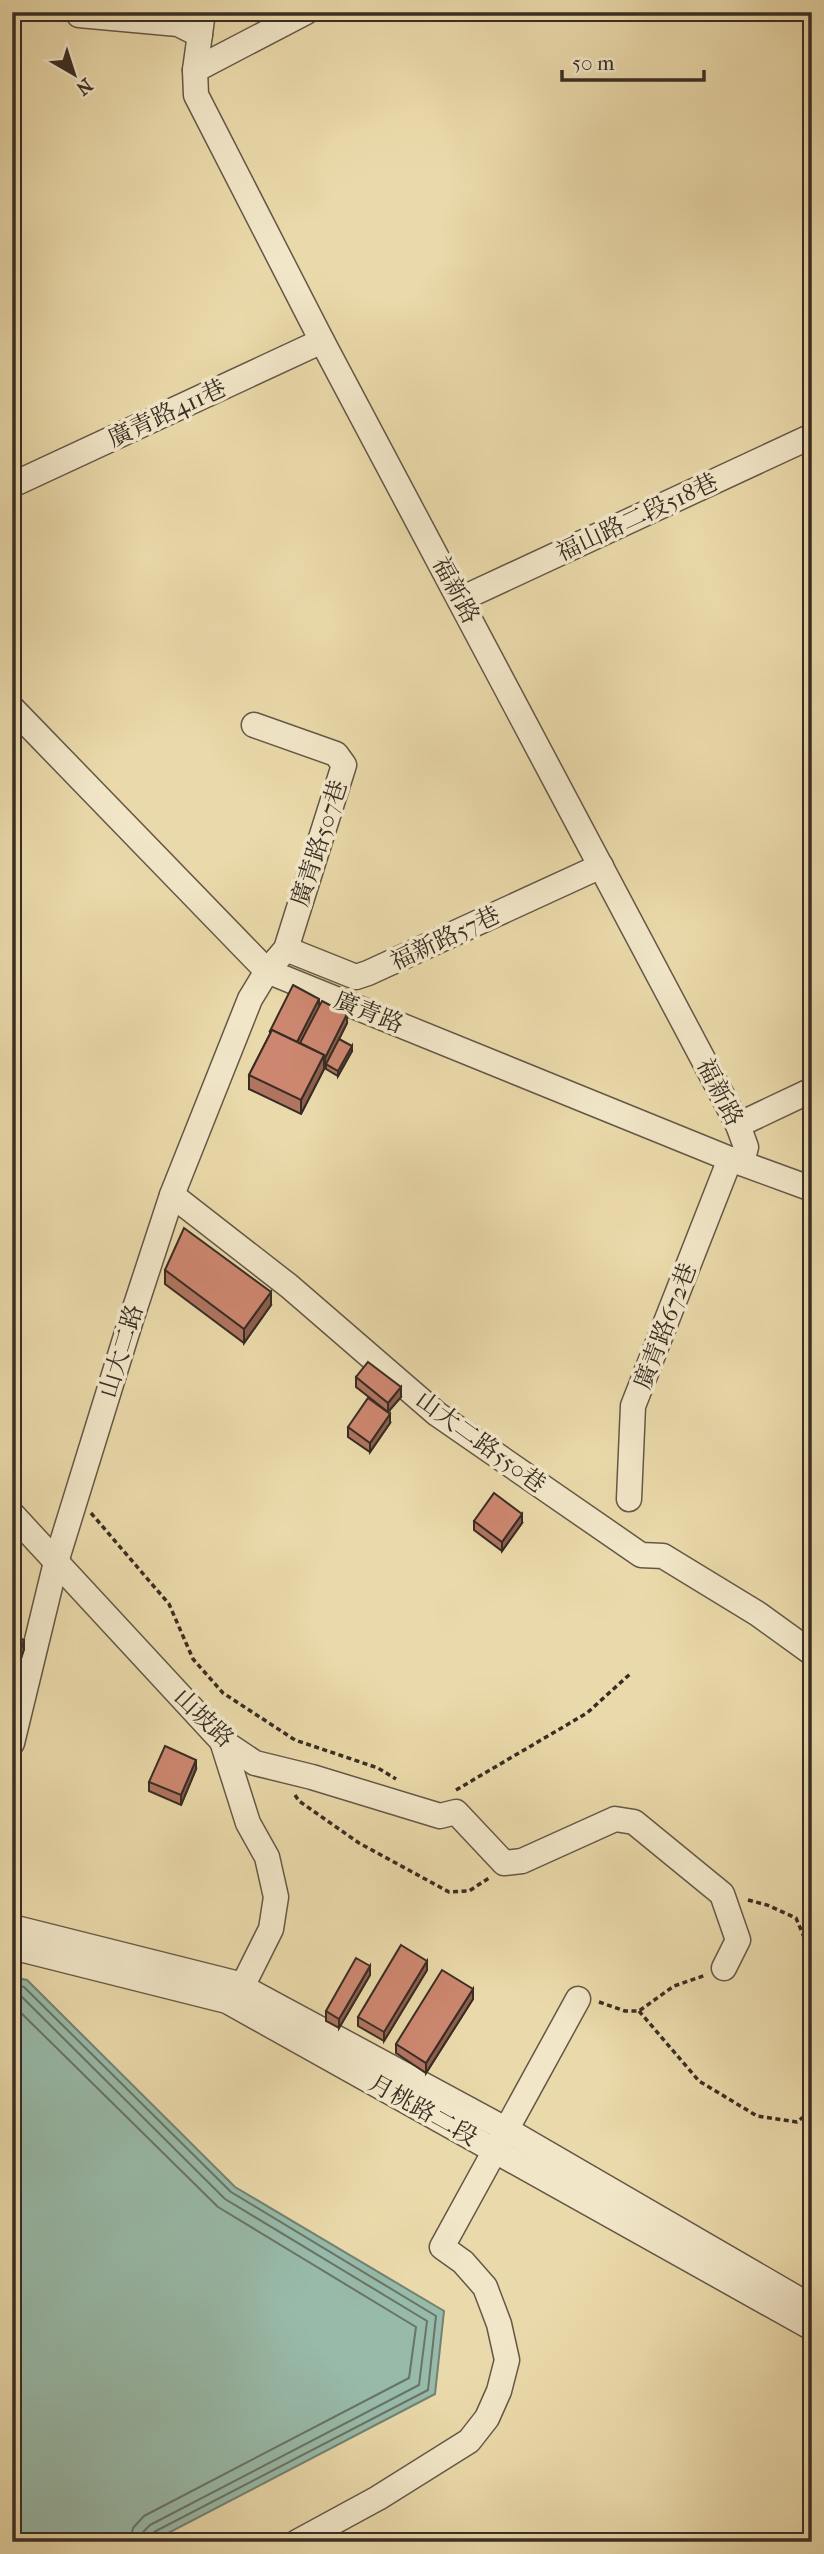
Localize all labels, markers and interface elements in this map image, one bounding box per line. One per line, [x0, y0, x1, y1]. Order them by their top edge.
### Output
north arrow [38, 38, 108, 108]
scale bar [562, 38, 703, 82]
text: 50 m [572, 51, 615, 75]
text: N [71, 73, 97, 100]
street label: 廣青路411巷 [103, 373, 231, 453]
street label: 福山路二段518巷 [552, 467, 722, 567]
street label: 福新路 [427, 552, 485, 628]
street label: 廣青路507巷 [285, 776, 353, 910]
street label: 福新路57巷 [386, 900, 504, 976]
street label: 廣青路 [330, 986, 408, 1038]
street label: 福新路 [691, 1054, 749, 1130]
street label: 廣青路672巷 [628, 1259, 702, 1393]
street label: 山大二路 [94, 1301, 148, 1401]
street label: 山大二路550巷 [411, 1385, 551, 1499]
street label: 山坡路 [168, 1683, 240, 1753]
street label: 月桃路二段 [364, 2069, 482, 2151]

